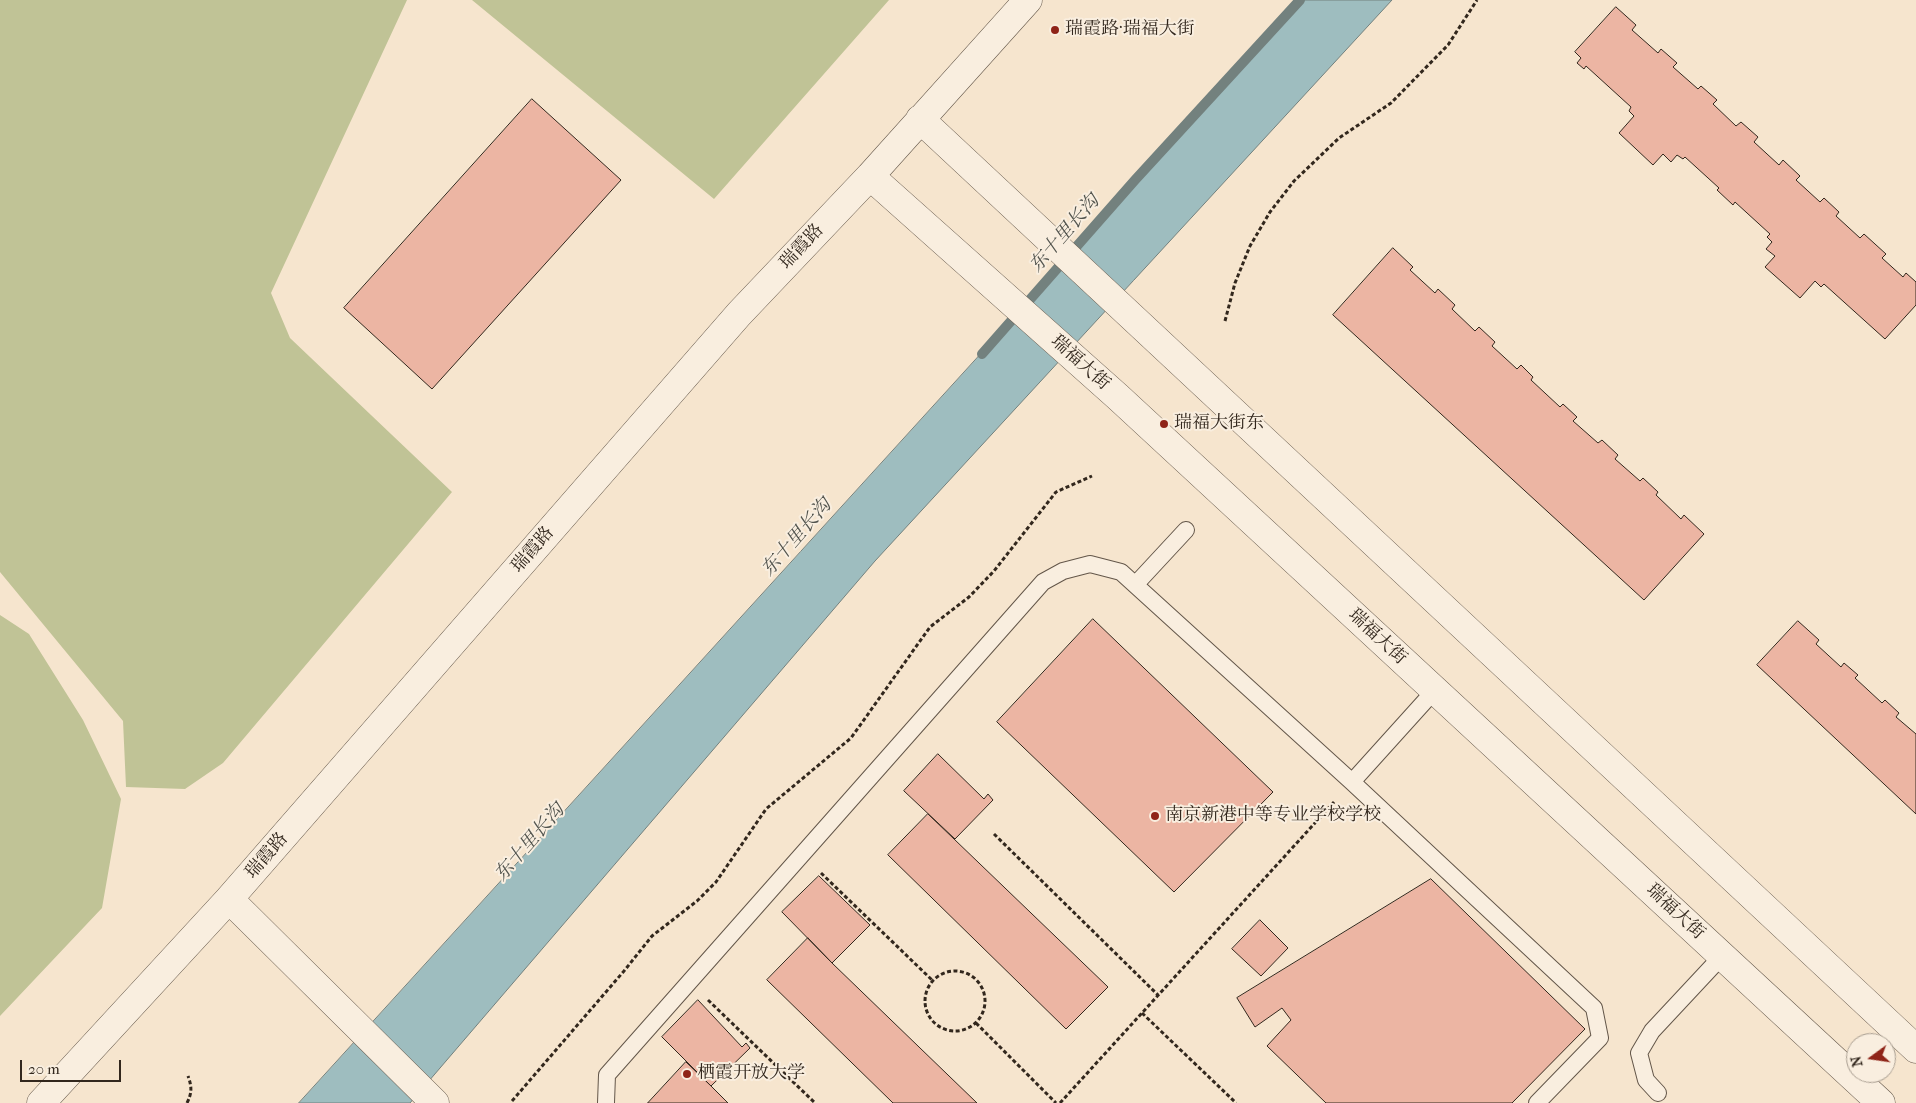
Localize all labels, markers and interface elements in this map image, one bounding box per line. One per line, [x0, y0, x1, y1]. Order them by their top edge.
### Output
place label: 瑞霞路·瑞福大街 [1065, 19, 1195, 41]
marker: 瑞霞路·瑞福大街 [1049, 24, 1061, 36]
water label: 东十里长沟 [1025, 191, 1105, 277]
street label: 瑞霞路 [776, 220, 828, 274]
street label: 瑞福大街 [1046, 331, 1114, 395]
place label: 瑞福大街东 [1174, 413, 1264, 435]
marker: 瑞福大街东 [1158, 418, 1170, 430]
water label: 东十里长沟 [757, 495, 837, 581]
street label: 瑞霞路 [507, 523, 559, 577]
street label: 瑞福大街 [1343, 605, 1411, 669]
water label: 东十里长沟 [490, 800, 570, 886]
place label: 南京新港中等专业学校学校 [1165, 805, 1381, 827]
marker: 南京新港中等专业学校学校 [1149, 810, 1161, 822]
street label: 瑞霞路 [241, 829, 293, 883]
street label: 瑞福大街 [1641, 880, 1709, 944]
north arrow [1846, 1033, 1896, 1083]
scale bar [22, 1050, 124, 1082]
text: N [1847, 1054, 1866, 1069]
text: 20 m [28, 1060, 60, 1078]
place label: 栖霞开放大学 [697, 1063, 805, 1085]
marker: 栖霞开放大学 [681, 1068, 693, 1080]

